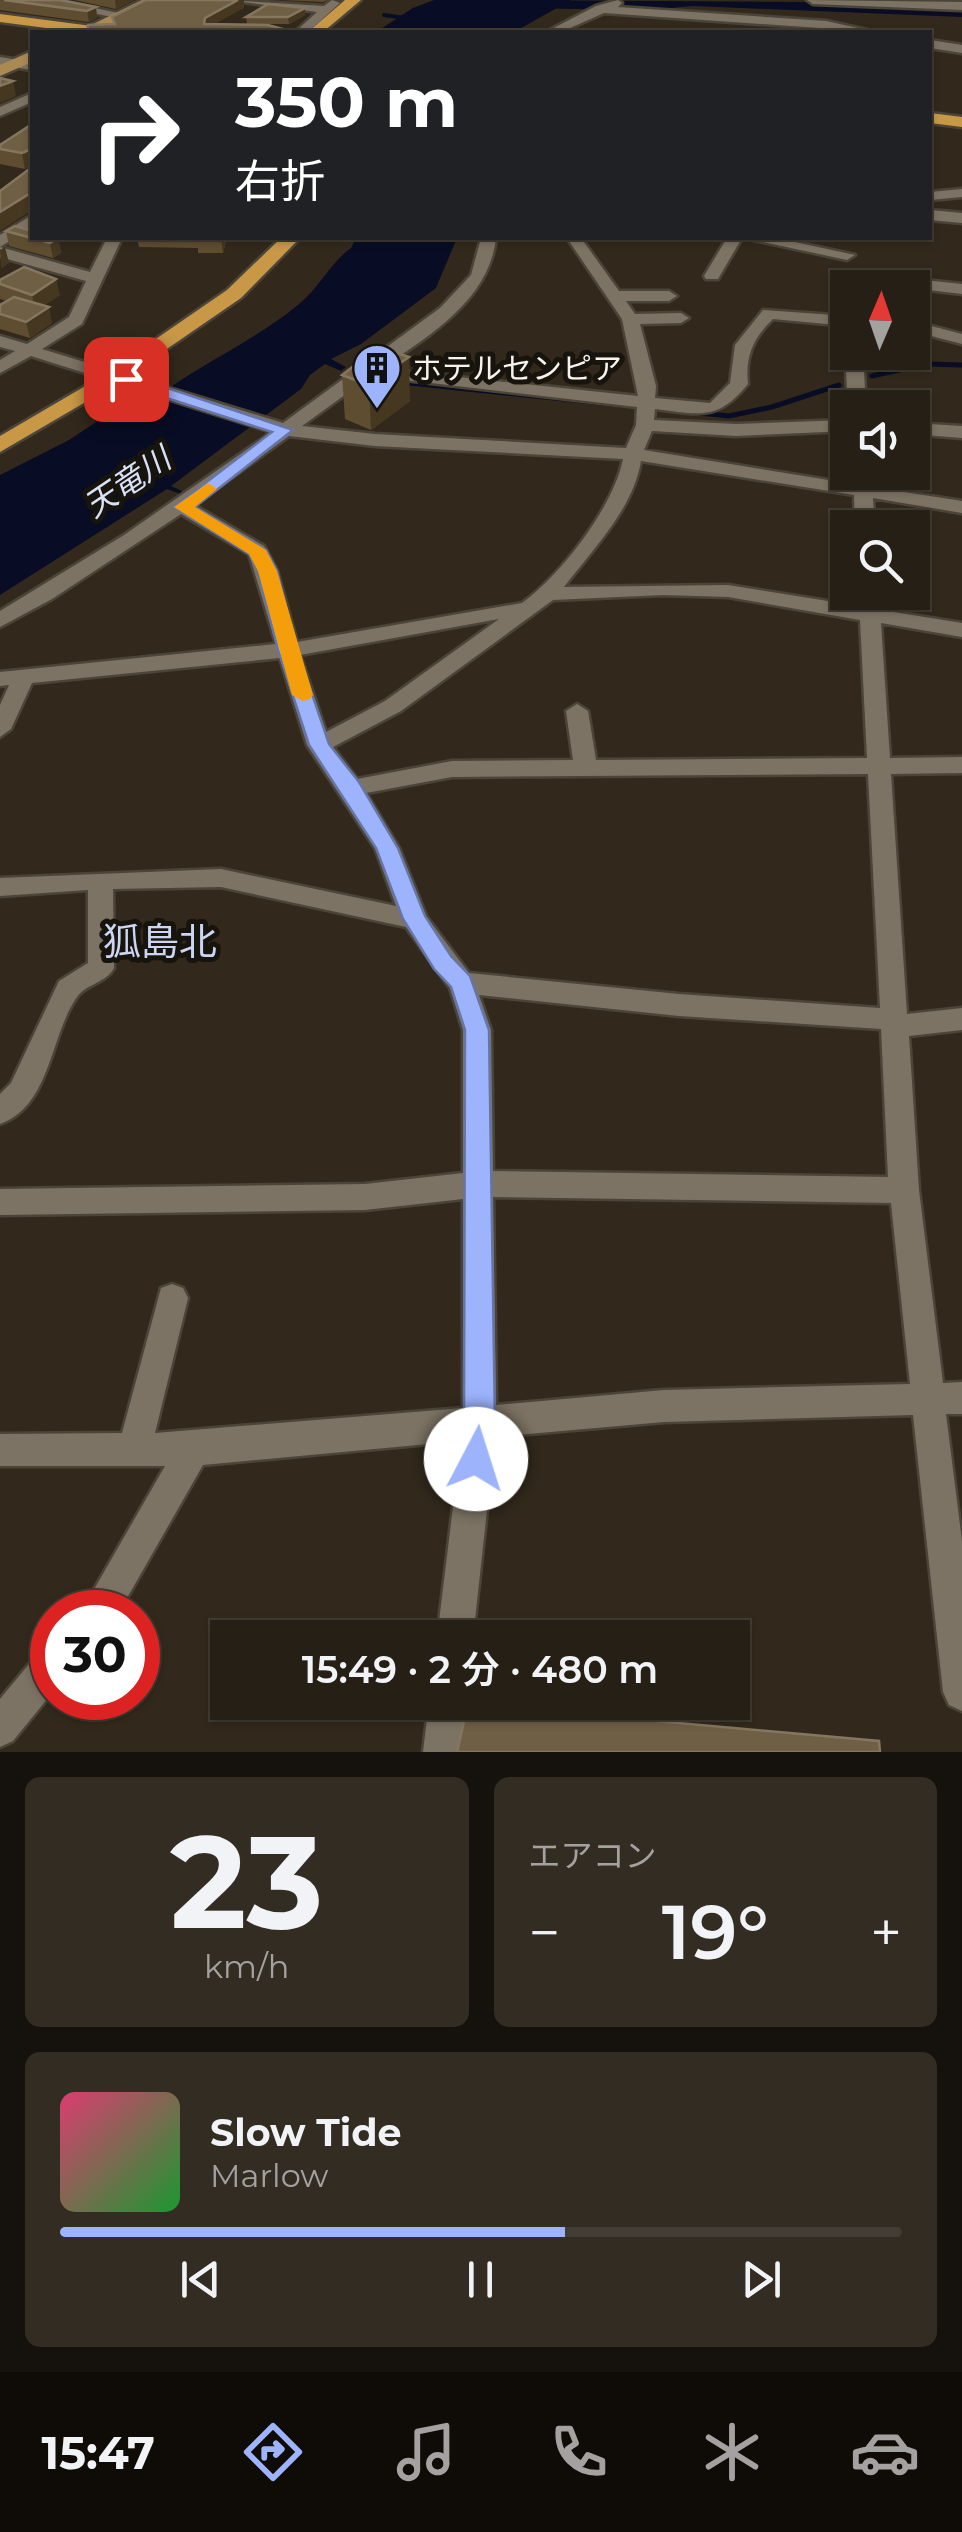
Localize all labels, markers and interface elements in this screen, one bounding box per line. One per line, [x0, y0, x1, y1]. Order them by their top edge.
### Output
text: 350 m [235, 59, 458, 145]
icon: right [70, 70, 200, 200]
text: 右折 [235, 153, 325, 208]
north arrow [830, 270, 930, 370]
map controls [830, 270, 930, 610]
pin [84, 337, 169, 422]
building icon: ホテルセンピア [351, 342, 403, 410]
place label: ホテルセンピア [412, 350, 622, 387]
icon: arrive [99, 352, 154, 407]
button: sound [830, 390, 930, 490]
water label: 天竜川 [76, 437, 180, 525]
button: search [830, 510, 930, 610]
district label: 狐島北 [103, 918, 217, 965]
position arrow [424, 1407, 528, 1511]
speed limit sign: 30 [30, 1590, 160, 1720]
text: 15:49 · 2 分 · 480 m [302, 1646, 658, 1693]
text: 23 [170, 1802, 324, 1961]
text: エアコン [529, 1836, 657, 1875]
text: 19° [662, 1886, 769, 1978]
text: − [529, 1899, 560, 1966]
text: + [870, 1899, 902, 1966]
text: km/h [204, 1947, 289, 1986]
text: Slow Tide [210, 2109, 402, 2156]
text: Marlow [210, 2156, 328, 2195]
icon: previous [173, 2252, 228, 2307]
icon: pause [453, 2252, 508, 2307]
icon: next [734, 2252, 789, 2307]
icon: directions [238, 2417, 308, 2487]
icon: music [391, 2417, 461, 2487]
icon: phone [544, 2417, 614, 2487]
icon: climate [697, 2417, 767, 2487]
icon: car [850, 2417, 920, 2487]
text: 15:47 [42, 2425, 155, 2480]

